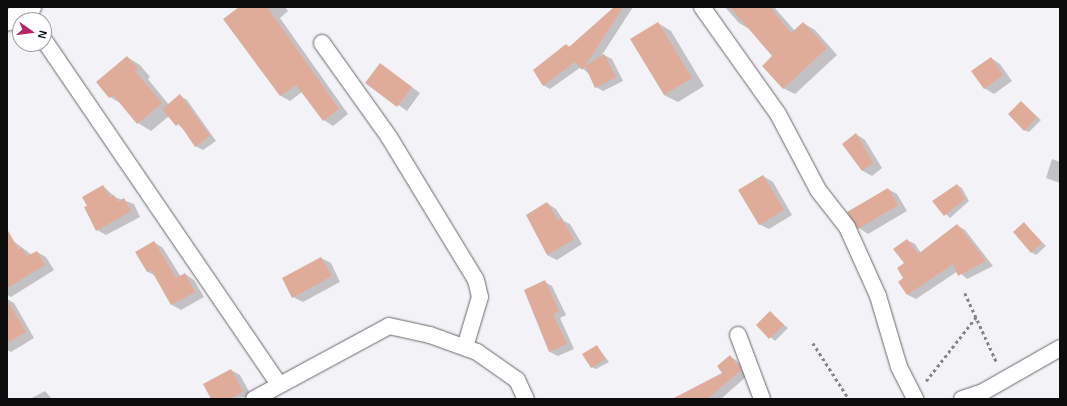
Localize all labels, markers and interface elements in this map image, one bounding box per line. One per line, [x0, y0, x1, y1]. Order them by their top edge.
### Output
north arrow [12, 12, 52, 52]
text: N [36, 29, 49, 40]

